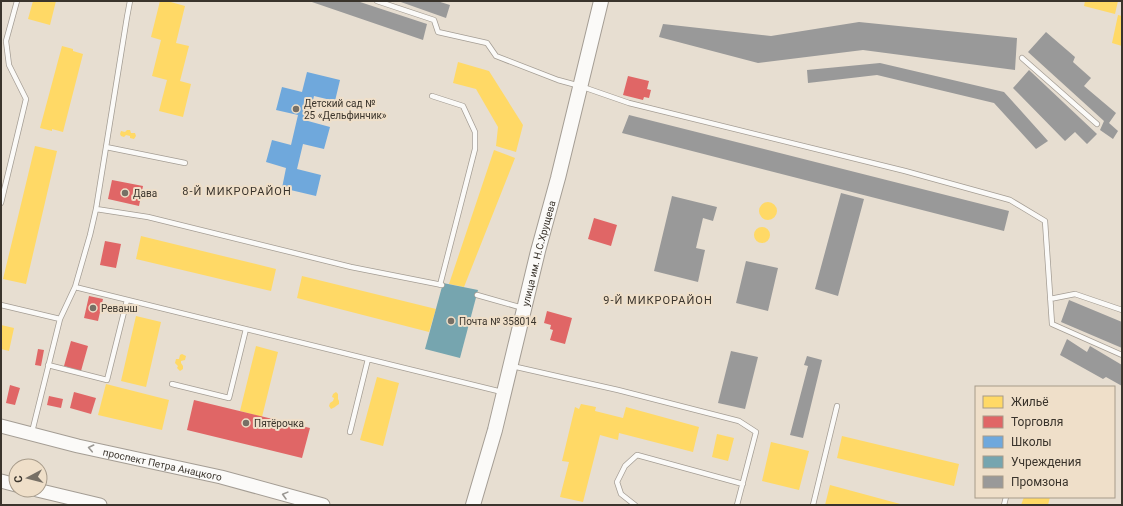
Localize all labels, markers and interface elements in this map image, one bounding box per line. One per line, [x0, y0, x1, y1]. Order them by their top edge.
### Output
place label: Детский сад № 25 «Дельфинчик» [304, 98, 387, 121]
marker: Детский сад № 25 «Дельфинчик» [291, 104, 301, 114]
district label: 8-Й МИКРОРАЙОН [182, 185, 292, 198]
marker: Дава [120, 188, 130, 198]
place label: Дава [133, 188, 157, 199]
street label: улица им. Н.С.Хрущева [519, 199, 557, 307]
district label: 9-Й МИКРОРАЙОН [603, 294, 713, 307]
marker: Реванш [88, 303, 98, 313]
place label: Реванш [101, 303, 138, 314]
marker: Почта № 358014 [446, 316, 456, 326]
place label: Почта № 358014 [459, 316, 537, 327]
legend [975, 386, 1115, 498]
text: Жильё [1011, 395, 1049, 409]
text: Торговля [1011, 415, 1063, 429]
marker: Пятёрочка [241, 418, 251, 428]
place label: Пятёрочка [254, 418, 304, 429]
text: Школы [1011, 435, 1052, 449]
one-way arrow [87, 445, 94, 453]
street label: проспект Петра Анацкого [102, 446, 223, 483]
text: Учреждения [1011, 455, 1081, 469]
north arrow [8, 458, 48, 498]
text: С [12, 475, 25, 484]
text: Промзона [1011, 475, 1068, 489]
one-way arrow [282, 491, 289, 500]

